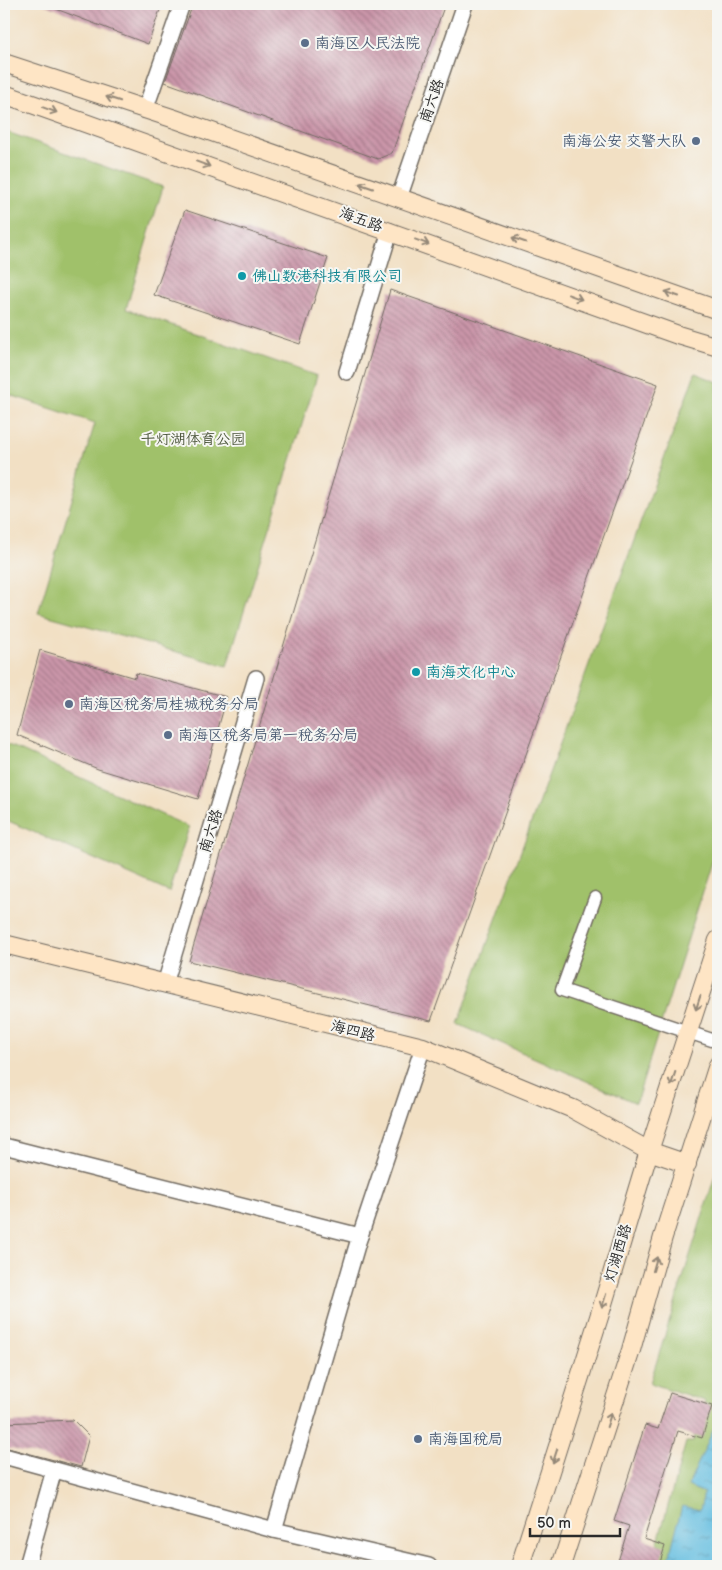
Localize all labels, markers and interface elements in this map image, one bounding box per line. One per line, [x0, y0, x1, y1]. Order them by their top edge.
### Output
place label: 南海区人民法院 [315, 34, 420, 53]
marker: 南海区人民法院 [299, 37, 311, 49]
street label: 南六路 [416, 77, 448, 125]
one-way arrow [105, 94, 121, 104]
one-way arrow [41, 106, 57, 115]
place label: 南海公安 交警大队 [562, 132, 686, 151]
marker: 南海公安 交警大队 [690, 135, 702, 147]
one-way arrow [195, 160, 210, 169]
one-way arrow [358, 181, 374, 190]
street label: 海五路 [337, 203, 385, 237]
one-way arrow [512, 235, 527, 244]
one-way arrow [414, 238, 429, 247]
place label: 佛山数港科技有限公司 [252, 267, 402, 286]
marker: 佛山数港科技有限公司 [236, 270, 248, 282]
one-way arrow [665, 289, 681, 298]
one-way arrow [566, 293, 582, 302]
park label: 千灯湖体育公园 [140, 430, 246, 449]
place label: 南海文化中心 [426, 663, 516, 682]
marker: 南海文化中心 [410, 666, 422, 678]
place label: 南海区税务局桂城税务分局 [79, 695, 259, 714]
marker: 南海区税务局桂城税务分局 [63, 698, 75, 710]
place label: 南海区税务局第一税务分局 [178, 726, 358, 745]
marker: 南海区税务局第一税务分局 [162, 729, 174, 741]
street label: 南六路 [195, 807, 227, 855]
one-way arrow [692, 994, 702, 1010]
street label: 海四路 [329, 1016, 377, 1046]
one-way arrow [668, 1070, 677, 1086]
street label: 灯湖西路 [600, 1222, 636, 1284]
one-way arrow [651, 1257, 661, 1273]
one-way arrow [599, 1292, 609, 1308]
one-way arrow [604, 1412, 614, 1428]
place label: 南海国税局 [428, 1430, 503, 1449]
marker: 南海国税局 [412, 1433, 424, 1445]
one-way arrow [550, 1447, 560, 1463]
scale bar [530, 1505, 620, 1537]
text: 50 m [537, 1514, 571, 1533]

